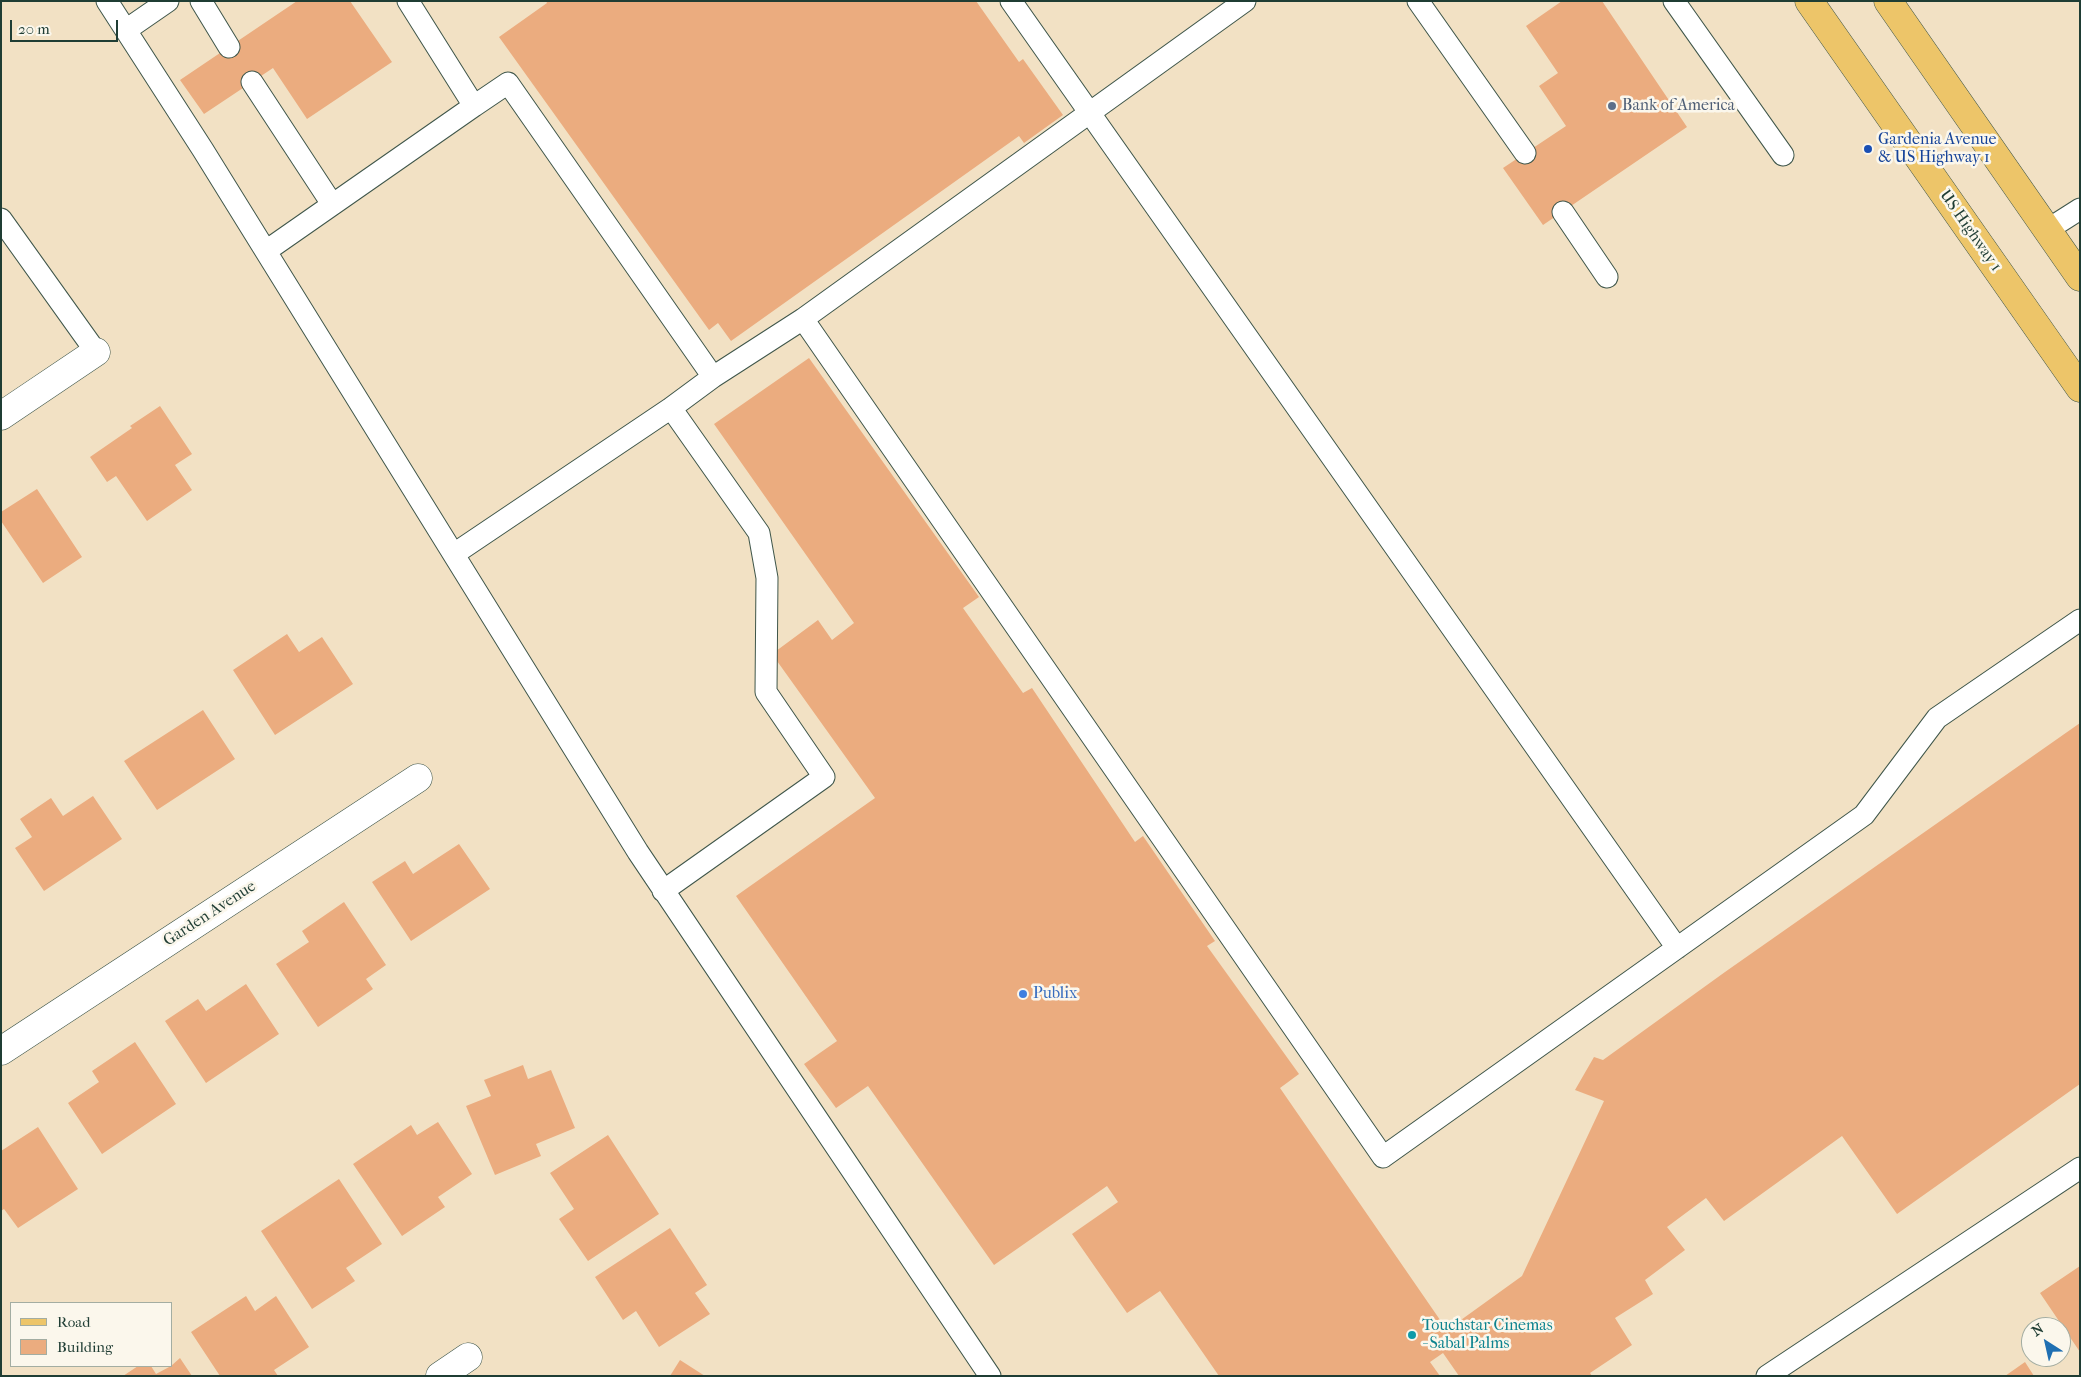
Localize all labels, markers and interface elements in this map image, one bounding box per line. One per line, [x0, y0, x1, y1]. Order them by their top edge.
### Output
scale bar [12, 10, 120, 42]
text: 20 m [18, 20, 50, 38]
place label: Bank of America [1622, 96, 1735, 116]
marker: Bank of America [1606, 100, 1618, 112]
place label: Gardenia Avenue & US Highway 1 [1878, 130, 1996, 168]
marker: Gardenia Avenue & US Highway 1 [1862, 143, 1874, 155]
street label: US Highway 1 [1935, 187, 2005, 275]
street label: Garden Avenue [160, 877, 260, 951]
place label: Publix [1033, 984, 1077, 1004]
marker: Publix [1017, 988, 1029, 1000]
legend [10, 1302, 172, 1367]
text: Road [57, 1313, 90, 1331]
place label: Touchstar Cinemas - Sabal Palms [1422, 1316, 1553, 1354]
north arrow [2021, 1317, 2071, 1367]
text: N [2028, 1320, 2047, 1340]
marker: Touchstar Cinemas - Sabal Palms [1406, 1329, 1418, 1341]
text: Building [57, 1338, 113, 1356]

